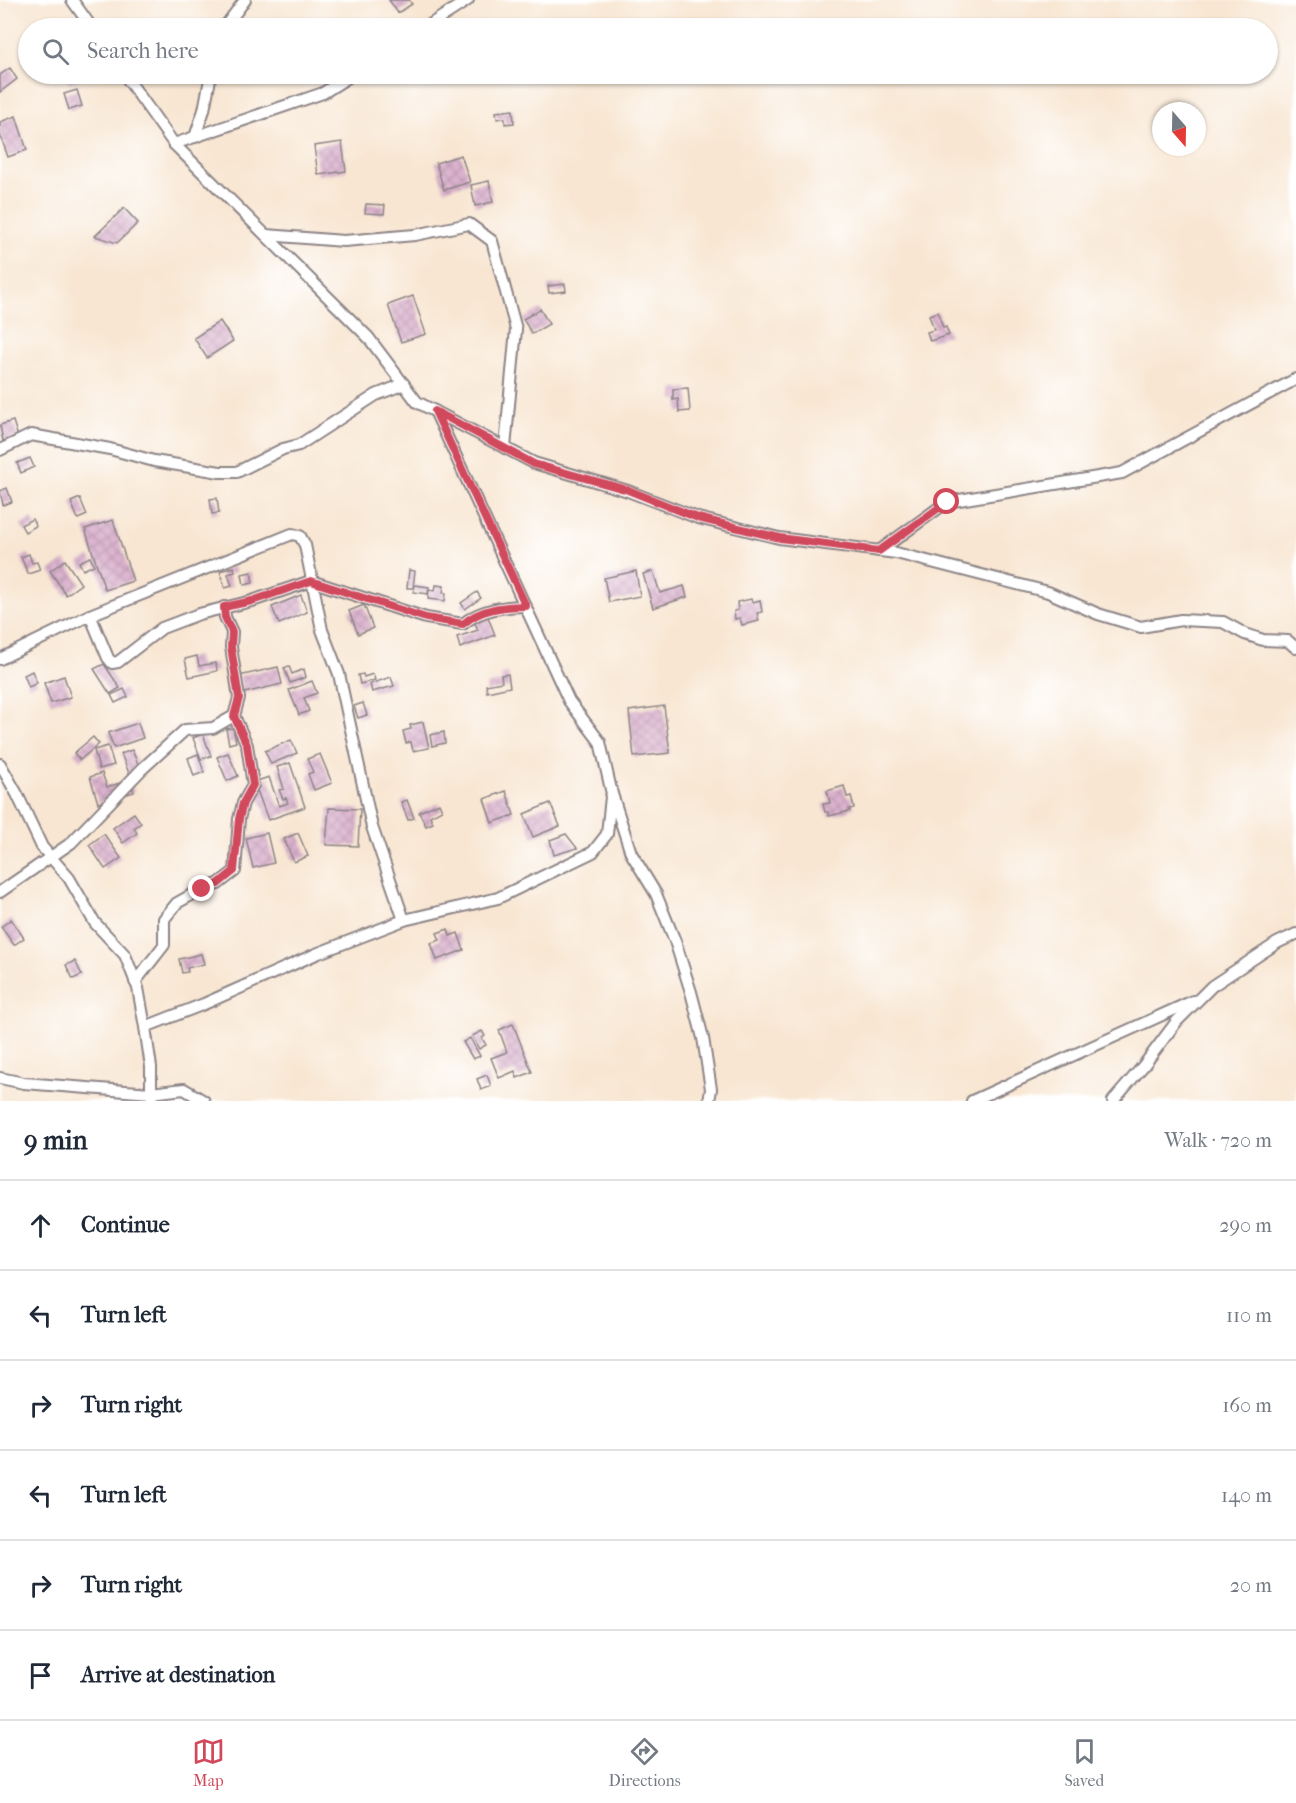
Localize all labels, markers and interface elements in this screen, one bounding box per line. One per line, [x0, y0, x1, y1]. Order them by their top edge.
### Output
search box [18, 18, 1278, 84]
icon: search [39, 35, 72, 68]
text: Search here [87, 38, 199, 64]
north arrow [1152, 102, 1206, 156]
route start [933, 488, 959, 514]
route end [188, 875, 214, 901]
text: 9 min [24, 1125, 88, 1156]
text: Walk · 720 m [1164, 1129, 1272, 1152]
icon: ahead [24, 1209, 57, 1242]
text: Continue [81, 1212, 170, 1238]
text: 290 m [1219, 1214, 1272, 1237]
icon: left [24, 1299, 57, 1332]
text: Turn left [81, 1302, 167, 1328]
text: 110 m [1226, 1304, 1272, 1327]
icon: right [24, 1389, 57, 1422]
text: Turn right [81, 1392, 182, 1418]
text: 160 m [1222, 1394, 1272, 1417]
icon: left [24, 1479, 57, 1512]
text: Turn left [81, 1482, 167, 1508]
text: 140 m [1221, 1484, 1272, 1507]
icon: right [24, 1569, 57, 1602]
text: Turn right [81, 1572, 182, 1598]
text: 20 m [1230, 1574, 1272, 1597]
icon: arrive [24, 1659, 57, 1692]
text: Arrive at destination [81, 1662, 275, 1688]
tab: Map [192, 1735, 225, 1790]
tab: Directions [609, 1735, 681, 1790]
tab: Saved [1064, 1735, 1104, 1790]

